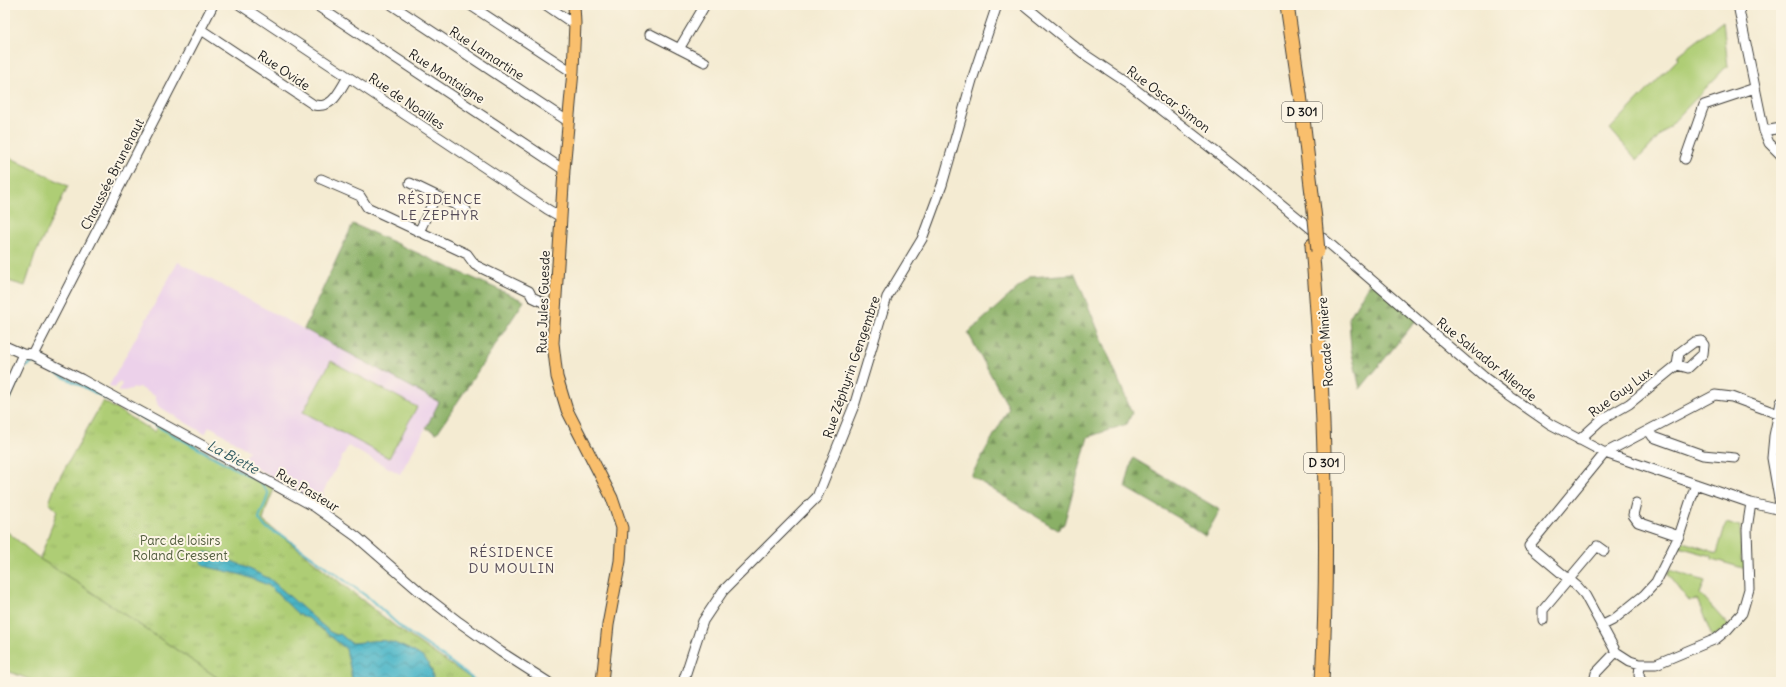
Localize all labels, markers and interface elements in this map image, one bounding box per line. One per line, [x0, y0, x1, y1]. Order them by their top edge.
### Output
street label: Rue Lamartine [446, 23, 527, 84]
street label: Rue Montaigne [405, 45, 488, 107]
street label: Rue Ovide [254, 47, 313, 94]
street label: Rue Oscar Simon [1123, 62, 1214, 137]
street label: Rue de Noailles [365, 70, 448, 133]
road number: D 301 [1282, 102, 1322, 122]
street label: Chaussée Brunehaut [77, 115, 148, 233]
district label: RÉSIDENCE LE ZEPHYR [397, 190, 483, 224]
street label: Rue Jules Guesde [533, 250, 554, 354]
street label: Rue Zéphyrin Gengembre [819, 294, 884, 441]
street label: Rocade Minière [1314, 297, 1337, 387]
street label: Rue Salvador Allende [1433, 314, 1540, 405]
street label: Rue Guy Lux [1585, 363, 1656, 421]
water label: La Biette [204, 436, 263, 479]
road number: D 301 [1304, 453, 1344, 473]
street label: Rue Pasteur [273, 465, 343, 516]
park label: Parc de loisirs Roland Cressent [132, 532, 228, 564]
district label: RÉSIDENCE DU MOULIN [469, 543, 555, 577]

